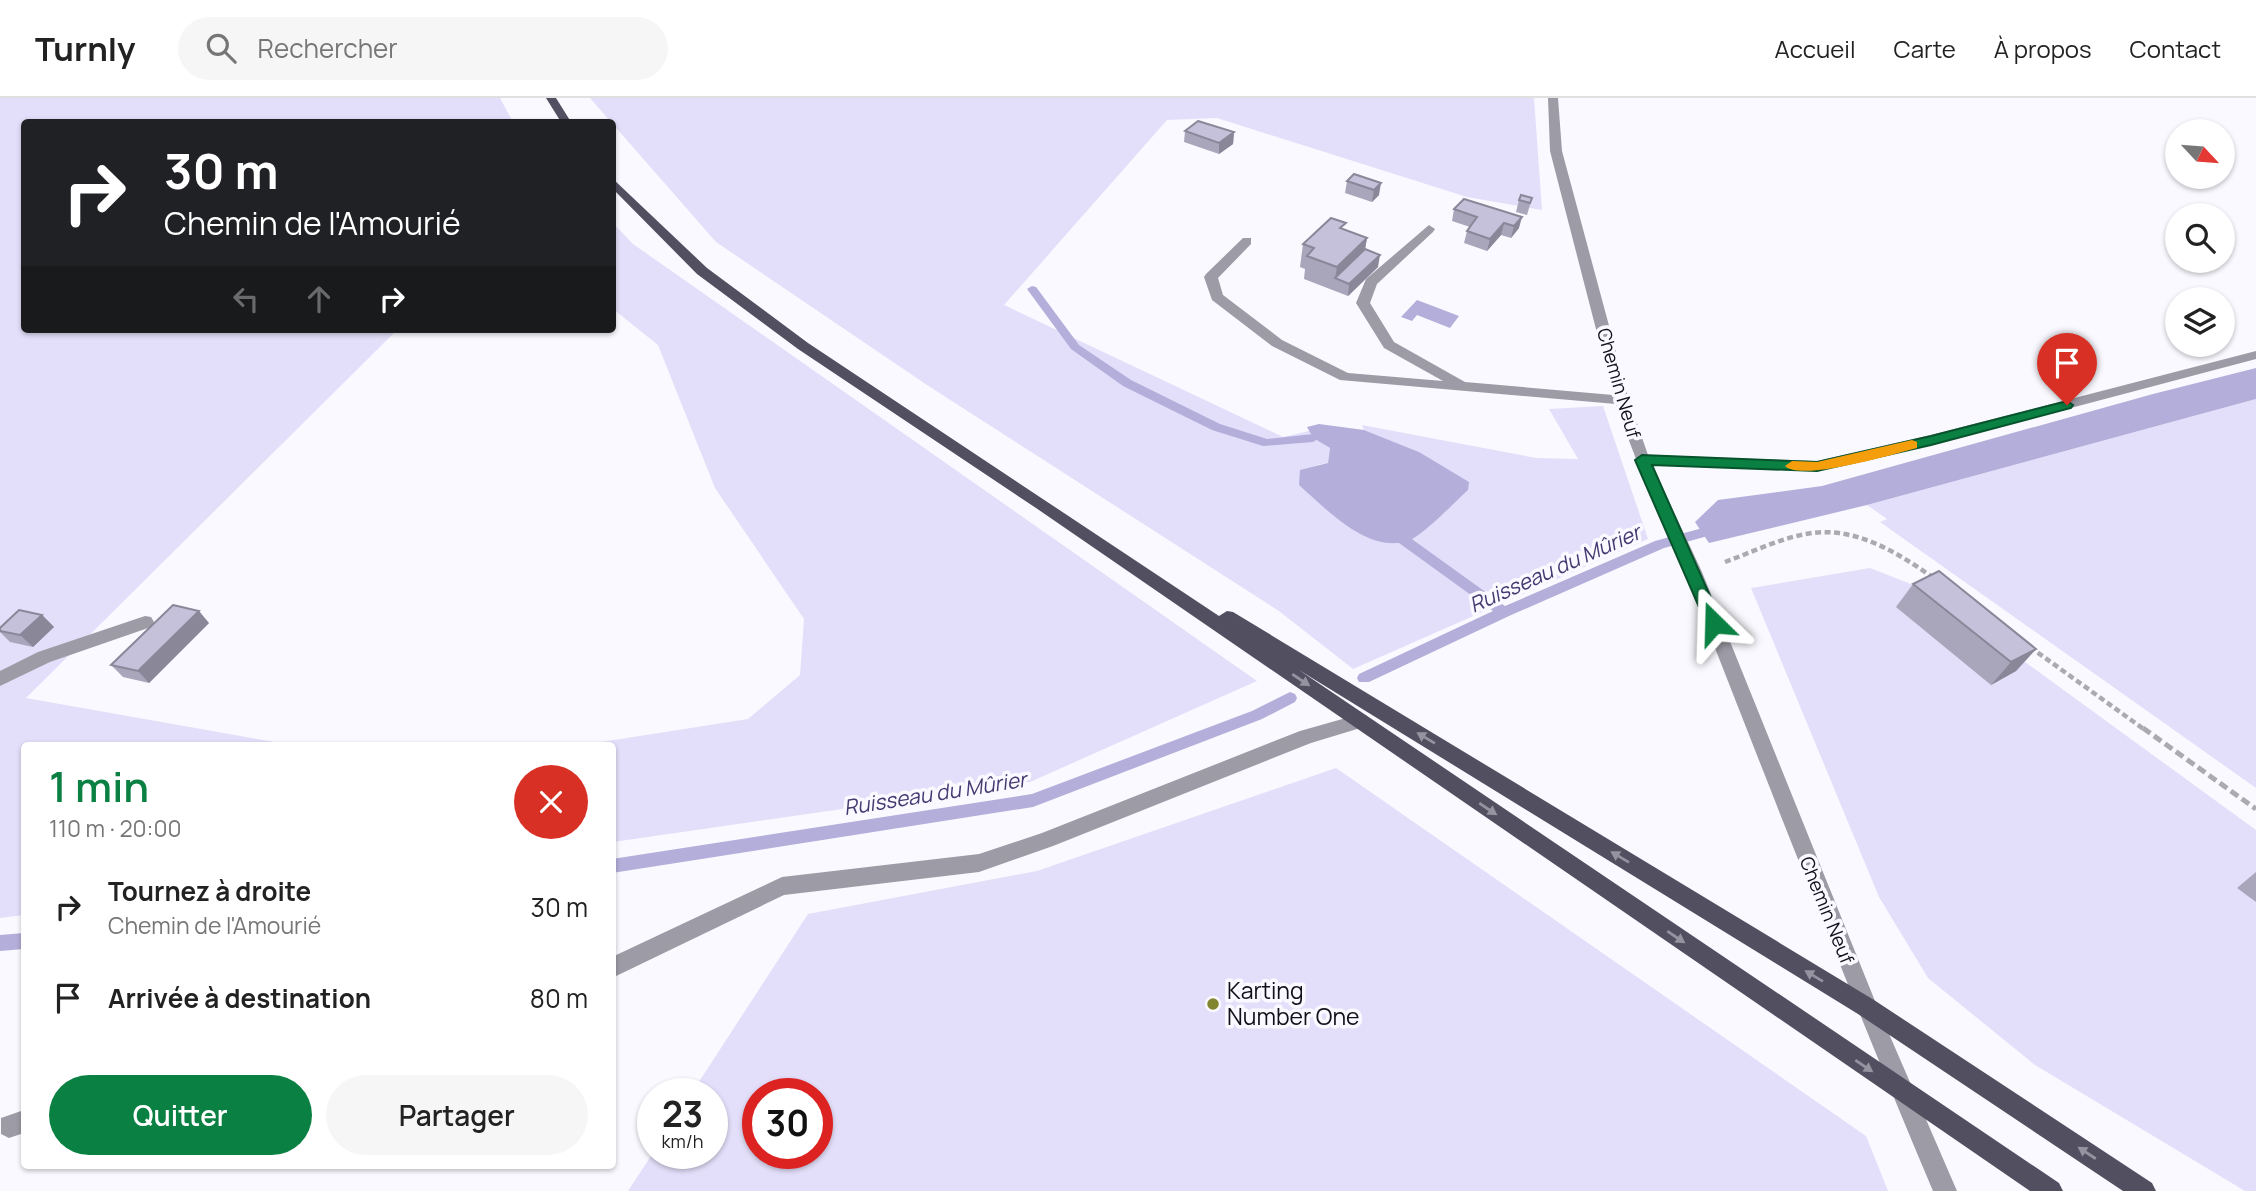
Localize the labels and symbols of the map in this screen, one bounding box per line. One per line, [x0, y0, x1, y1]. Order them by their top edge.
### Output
north arrow [2165, 119, 2235, 189]
street label: Chemin Neuf [1591, 325, 1647, 441]
pin [2037, 333, 2097, 405]
water label: Ruisseau du Mûrier [1465, 517, 1647, 618]
position arrow [1677, 586, 1751, 660]
one-way arrow [1292, 673, 1310, 687]
one-way arrow [1417, 732, 1436, 745]
water label: Ruisseau du Mûrier [841, 764, 1031, 821]
one-way arrow [1479, 802, 1498, 815]
one-way arrow [1611, 851, 1630, 863]
street label: Chemin Neuf [1794, 853, 1860, 968]
one-way arrow [1667, 930, 1685, 944]
one-way arrow [1805, 969, 1824, 982]
place label: Karting Number One [1227, 974, 1360, 1032]
marker: Karting Number One [1205, 996, 1221, 1012]
one-way arrow [1855, 1059, 1873, 1073]
speed limit sign: 30 [742, 1078, 833, 1169]
one-way arrow [2077, 1147, 2097, 1160]

